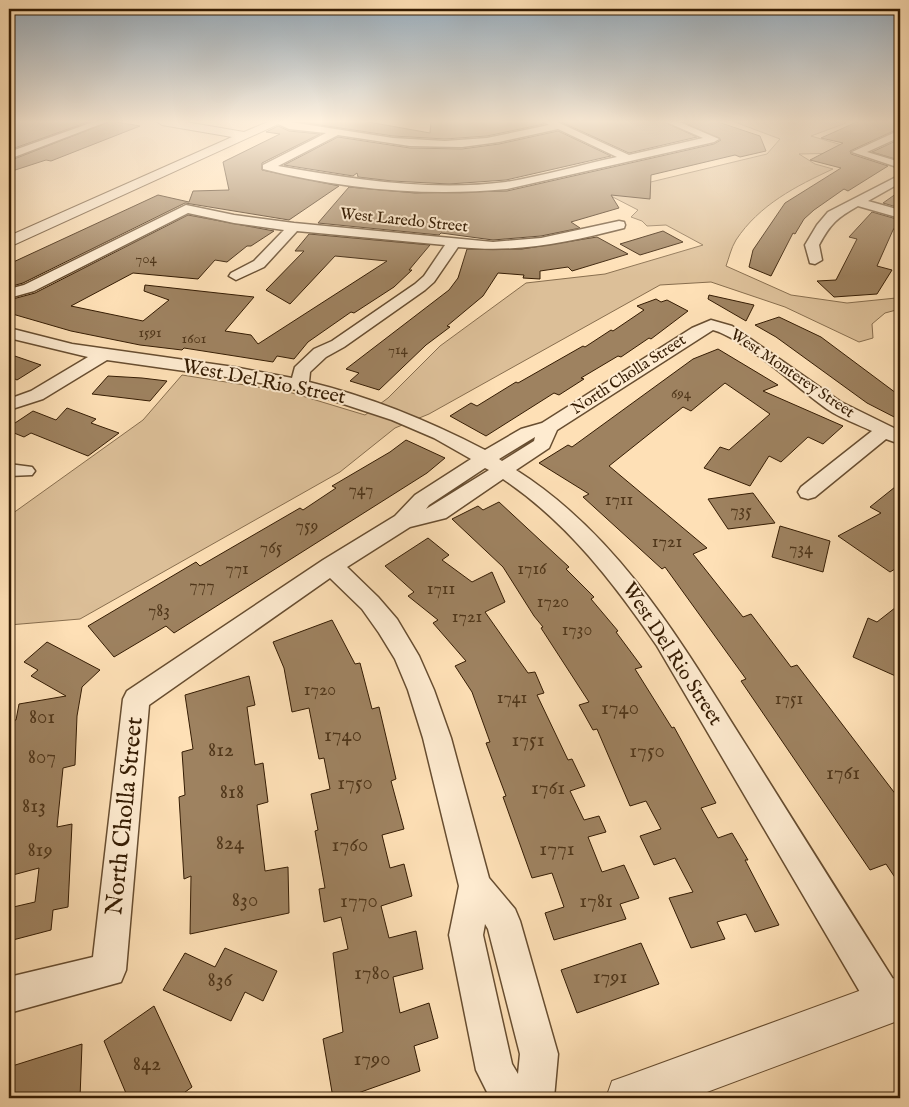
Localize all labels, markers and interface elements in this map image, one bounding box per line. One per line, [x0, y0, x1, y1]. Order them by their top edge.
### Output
street label: West Laredo Street [339, 204, 469, 238]
house number: 704 [135, 249, 158, 268]
house number: 1591 [138, 323, 162, 342]
street label: West Monterey Street [726, 325, 858, 423]
house number: 1601 [182, 329, 206, 348]
street label: North Cholla Street [568, 330, 691, 420]
house number: 714 [388, 340, 409, 359]
street label: West Del Rio Street [180, 354, 348, 410]
house number: 694 [671, 384, 692, 403]
house number: 747 [348, 479, 374, 502]
house number: 1711 [605, 489, 633, 512]
house number: 735 [730, 500, 752, 523]
house number: 759 [296, 515, 318, 538]
house number: 1721 [652, 531, 682, 554]
house number: 765 [260, 537, 283, 560]
house number: 734 [789, 538, 813, 561]
house number: 771 [225, 558, 249, 581]
house number: 1716 [517, 558, 547, 581]
house number: 777 [189, 575, 215, 598]
house number: 1711 [427, 578, 455, 601]
street label: West Del Rio Street [616, 578, 728, 730]
house number: 1720 [537, 591, 569, 614]
house number: 783 [148, 600, 170, 623]
house number: 1721 [452, 606, 482, 629]
house number: 1730 [562, 619, 592, 642]
house number: 1720 [304, 679, 336, 702]
house number: 1741 [497, 687, 527, 710]
house number: 1751 [775, 688, 803, 711]
house number: 1740 [601, 695, 639, 722]
house number: 801 [29, 704, 55, 731]
street label: North Cholla Street [99, 715, 151, 917]
house number: 1740 [324, 722, 362, 749]
house number: 1751 [511, 727, 545, 754]
house number: 812 [208, 737, 234, 764]
house number: 1750 [629, 738, 665, 765]
house number: 807 [28, 744, 56, 771]
house number: 1761 [826, 760, 860, 787]
house number: 1750 [337, 770, 373, 797]
house number: 1761 [531, 775, 565, 802]
house number: 818 [220, 779, 244, 806]
house number: 813 [22, 793, 46, 820]
house number: 824 [216, 830, 245, 857]
house number: 1760 [332, 832, 368, 859]
house number: 1771 [539, 836, 575, 863]
house number: 819 [27, 837, 53, 864]
house number: 830 [232, 887, 258, 914]
house number: 1770 [340, 888, 378, 915]
house number: 1781 [579, 888, 613, 915]
house number: 1780 [354, 960, 390, 987]
house number: 1791 [593, 964, 627, 991]
house number: 836 [208, 967, 234, 994]
house number: 1790 [353, 1046, 391, 1073]
house number: 842 [133, 1051, 161, 1078]

